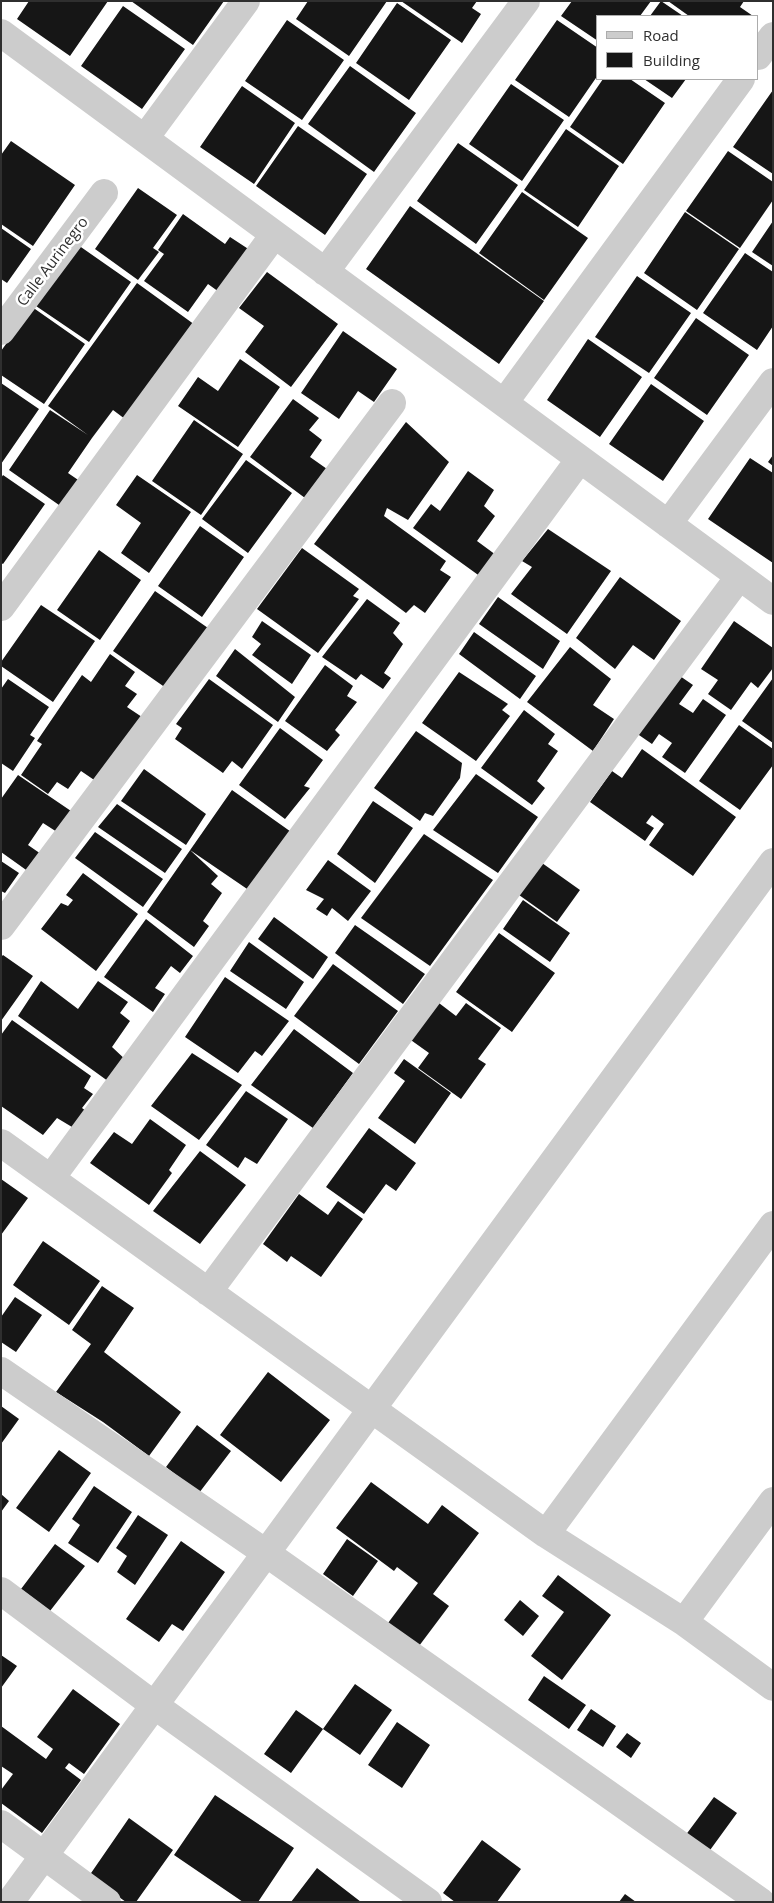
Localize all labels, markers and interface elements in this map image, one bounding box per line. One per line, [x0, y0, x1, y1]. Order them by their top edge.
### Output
legend [596, 15, 759, 80]
text: Road [643, 25, 679, 45]
text: Building [643, 50, 700, 70]
street label: Calle Aurinegro [14, 214, 92, 310]

